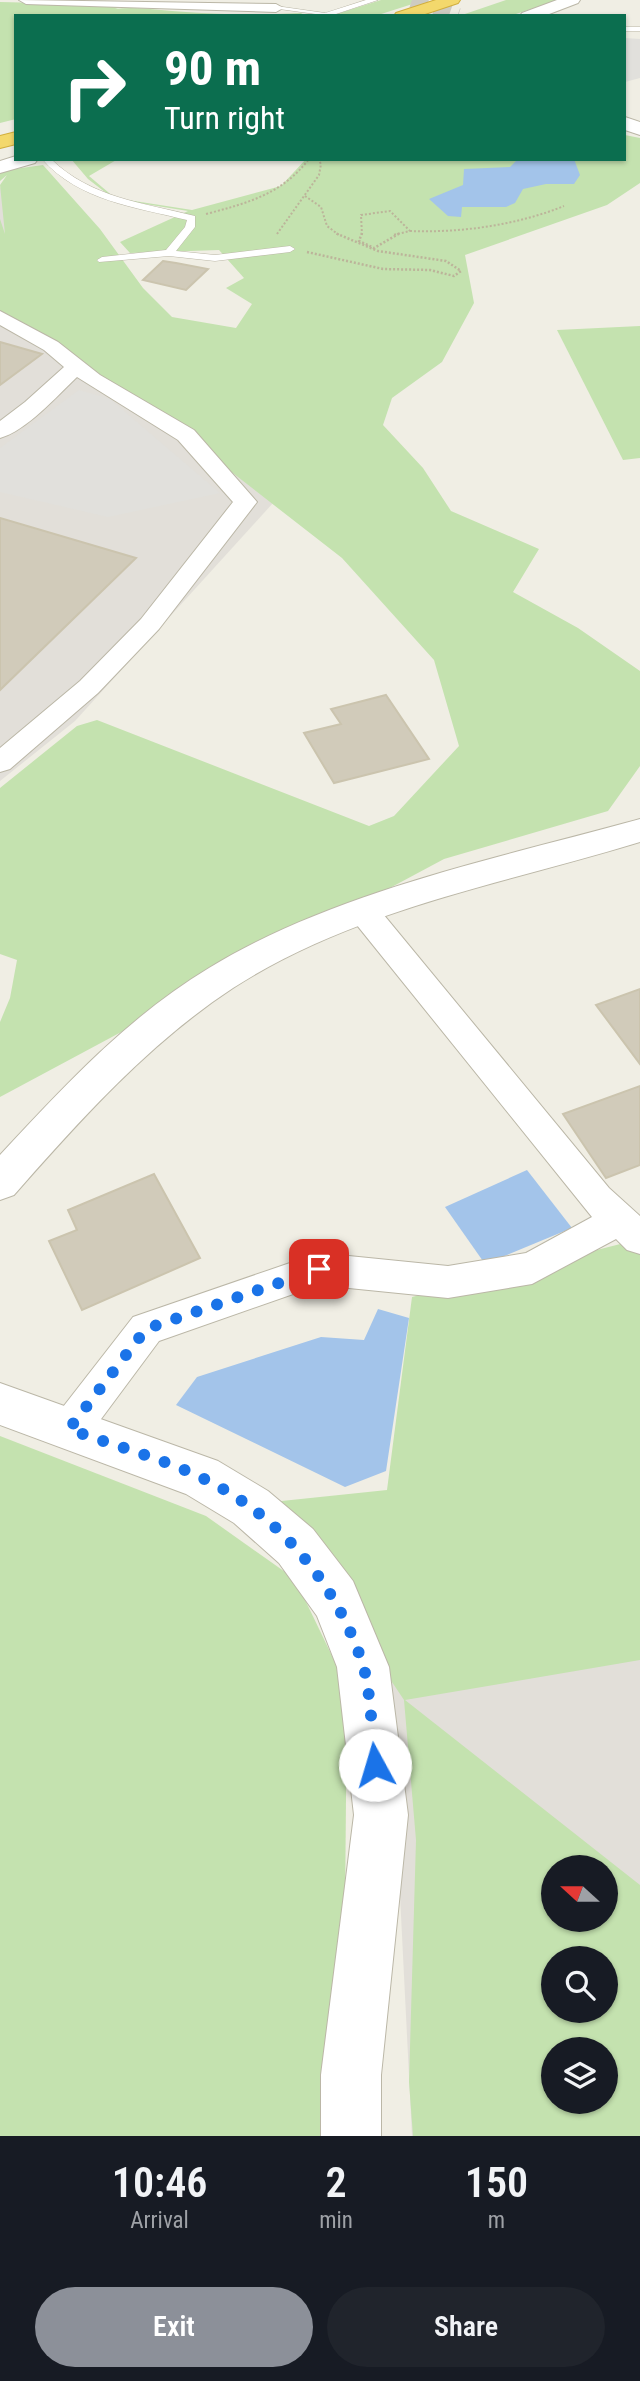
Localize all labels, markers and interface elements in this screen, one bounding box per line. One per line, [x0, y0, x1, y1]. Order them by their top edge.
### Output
text: 90 m [164, 40, 261, 97]
icon: right [49, 42, 140, 133]
text: Turn right [164, 99, 285, 137]
pin [289, 1239, 349, 1299]
icon: arrive [300, 1250, 338, 1288]
position arrow [338, 1728, 412, 1802]
north arrow [541, 1855, 618, 1932]
map controls [541, 1855, 618, 2114]
button: search [541, 1946, 618, 2023]
button: layers [541, 2037, 618, 2114]
text: 10:46 [112, 2158, 207, 2207]
text: 2 [326, 2158, 347, 2207]
text: 150 [465, 2158, 528, 2207]
text: Arrival [130, 2207, 189, 2234]
text: min [319, 2207, 353, 2234]
text: m [488, 2207, 505, 2234]
button: Exit [35, 2287, 313, 2367]
button: Share [327, 2287, 605, 2367]

